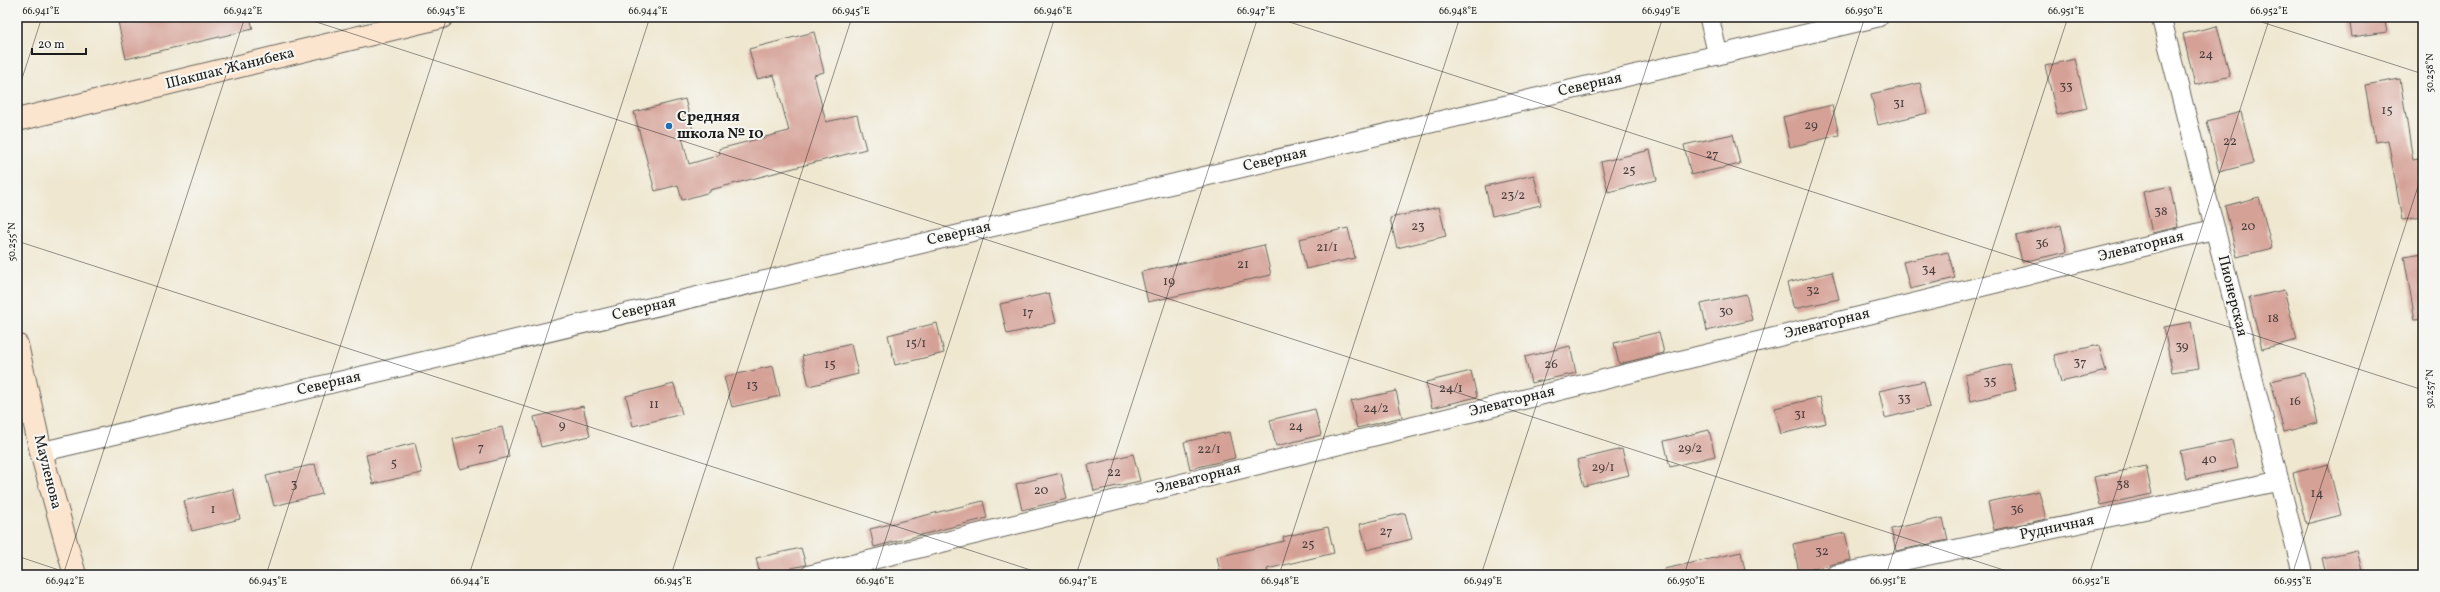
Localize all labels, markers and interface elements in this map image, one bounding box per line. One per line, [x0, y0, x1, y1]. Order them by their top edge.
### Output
text: 66.941°E [22, 4, 60, 18]
text: 66.942°E [224, 4, 262, 18]
text: 66.943°E [427, 4, 465, 18]
text: 66.944°E [629, 4, 667, 18]
text: 66.945°E [832, 4, 870, 18]
text: 66.946°E [1034, 4, 1072, 18]
text: 66.947°E [1237, 4, 1275, 18]
text: 66.948°E [1439, 4, 1477, 18]
text: 66.949°E [1642, 4, 1680, 18]
text: 66.950°E [1845, 4, 1883, 18]
text: 66.951°E [2048, 4, 2084, 18]
text: 66.952°E [2250, 4, 2288, 18]
scale bar [32, 30, 86, 56]
text: 20 m [38, 37, 65, 53]
street label: Шакшак Жанибека [163, 43, 297, 95]
house number: 24 [2199, 46, 2213, 64]
text: 50.258°N [2423, 53, 2437, 93]
street label: Северная [1556, 67, 1624, 103]
house number: 33 [2059, 78, 2073, 96]
house number: 31 [1893, 95, 1905, 113]
house number: 15 [2381, 102, 2393, 120]
place label: Средняя школа № 10 [677, 107, 763, 145]
house number: 29 [1804, 117, 1818, 135]
marker: Средняя школа № 10 [664, 121, 674, 131]
house number: 22 [2223, 133, 2237, 151]
street label: Северная [1241, 142, 1309, 178]
house number: 27 [1706, 146, 1718, 164]
house number: 25 [1622, 162, 1636, 180]
house number: 23/2 [1501, 187, 1525, 205]
house number: 38 [2154, 203, 2168, 221]
street label: Северная [925, 216, 993, 252]
house number: 23 [1411, 218, 1425, 236]
house number: 20 [2241, 218, 2256, 236]
text: 50.255°N [5, 222, 19, 262]
street label: Элеваторная [2096, 226, 2186, 268]
house number: 36 [2035, 235, 2049, 253]
house number: 21/1 [1316, 239, 1338, 257]
street label: Пионерская [2212, 253, 2252, 339]
house number: 21 [1237, 256, 1249, 274]
house number: 34 [1922, 261, 1936, 279]
house number: 19 [1163, 273, 1175, 291]
house number: 32 [1806, 282, 1820, 300]
street label: Северная [610, 291, 678, 327]
house number: 30 [1719, 303, 1733, 321]
street label: Элеваторная [1782, 303, 1872, 345]
house number: 17 [1022, 304, 1034, 322]
house number: 18 [2267, 310, 2279, 328]
house number: 15/1 [906, 335, 926, 353]
house number: 39 [2175, 338, 2189, 356]
house number: 37 [2074, 354, 2086, 372]
house number: 15 [824, 356, 836, 374]
house number: 26 [1544, 356, 1558, 374]
street label: Северная [295, 366, 363, 402]
text: 50.257°N [2423, 369, 2437, 409]
house number: 35 [1984, 373, 1996, 391]
house number: 13 [746, 377, 758, 395]
house number: 24/1 [1439, 380, 1463, 398]
street label: Элеваторная [1467, 381, 1557, 423]
house number: 33 [1897, 390, 1911, 408]
house number: 16 [2289, 393, 2301, 411]
house number: 11 [649, 396, 659, 414]
house number: 24/2 [1363, 400, 1389, 418]
house number: 31 [1794, 406, 1806, 424]
house number: 9 [559, 417, 566, 435]
house number: 24 [1289, 418, 1303, 436]
street label: Мауленова [28, 433, 66, 511]
house number: 7 [478, 439, 484, 457]
house number: 29/2 [1678, 440, 1702, 458]
house number: 22/1 [1197, 441, 1221, 459]
house number: 40 [2201, 451, 2217, 469]
house number: 5 [391, 455, 397, 473]
street label: Элеваторная [1153, 458, 1243, 500]
house number: 29/1 [1592, 459, 1615, 477]
house number: 22 [1107, 464, 1121, 482]
house number: 3 [291, 476, 298, 494]
house number: 38 [2116, 476, 2130, 494]
house number: 20 [1034, 482, 1049, 500]
house number: 14 [2311, 485, 2324, 503]
house number: 1 [210, 501, 216, 519]
house number: 36 [2010, 501, 2024, 519]
street label: Рудничная [2018, 510, 2096, 546]
house number: 27 [1380, 523, 1392, 541]
house number: 25 [1301, 536, 1315, 554]
house number: 32 [1815, 543, 1829, 561]
text: 66.942°E [46, 574, 84, 588]
text: 66.943°E [249, 574, 287, 588]
text: 66.944°E [451, 574, 489, 588]
text: 66.945°E [654, 574, 692, 588]
text: 66.946°E [856, 574, 894, 588]
text: 66.947°E [1059, 574, 1097, 588]
text: 66.948°E [1261, 574, 1299, 588]
text: 66.949°E [1464, 574, 1502, 588]
text: 66.950°E [1667, 574, 1705, 588]
text: 66.951°E [1870, 574, 1906, 588]
text: 66.952°E [2072, 574, 2110, 588]
text: 66.953°E [2274, 574, 2312, 588]

